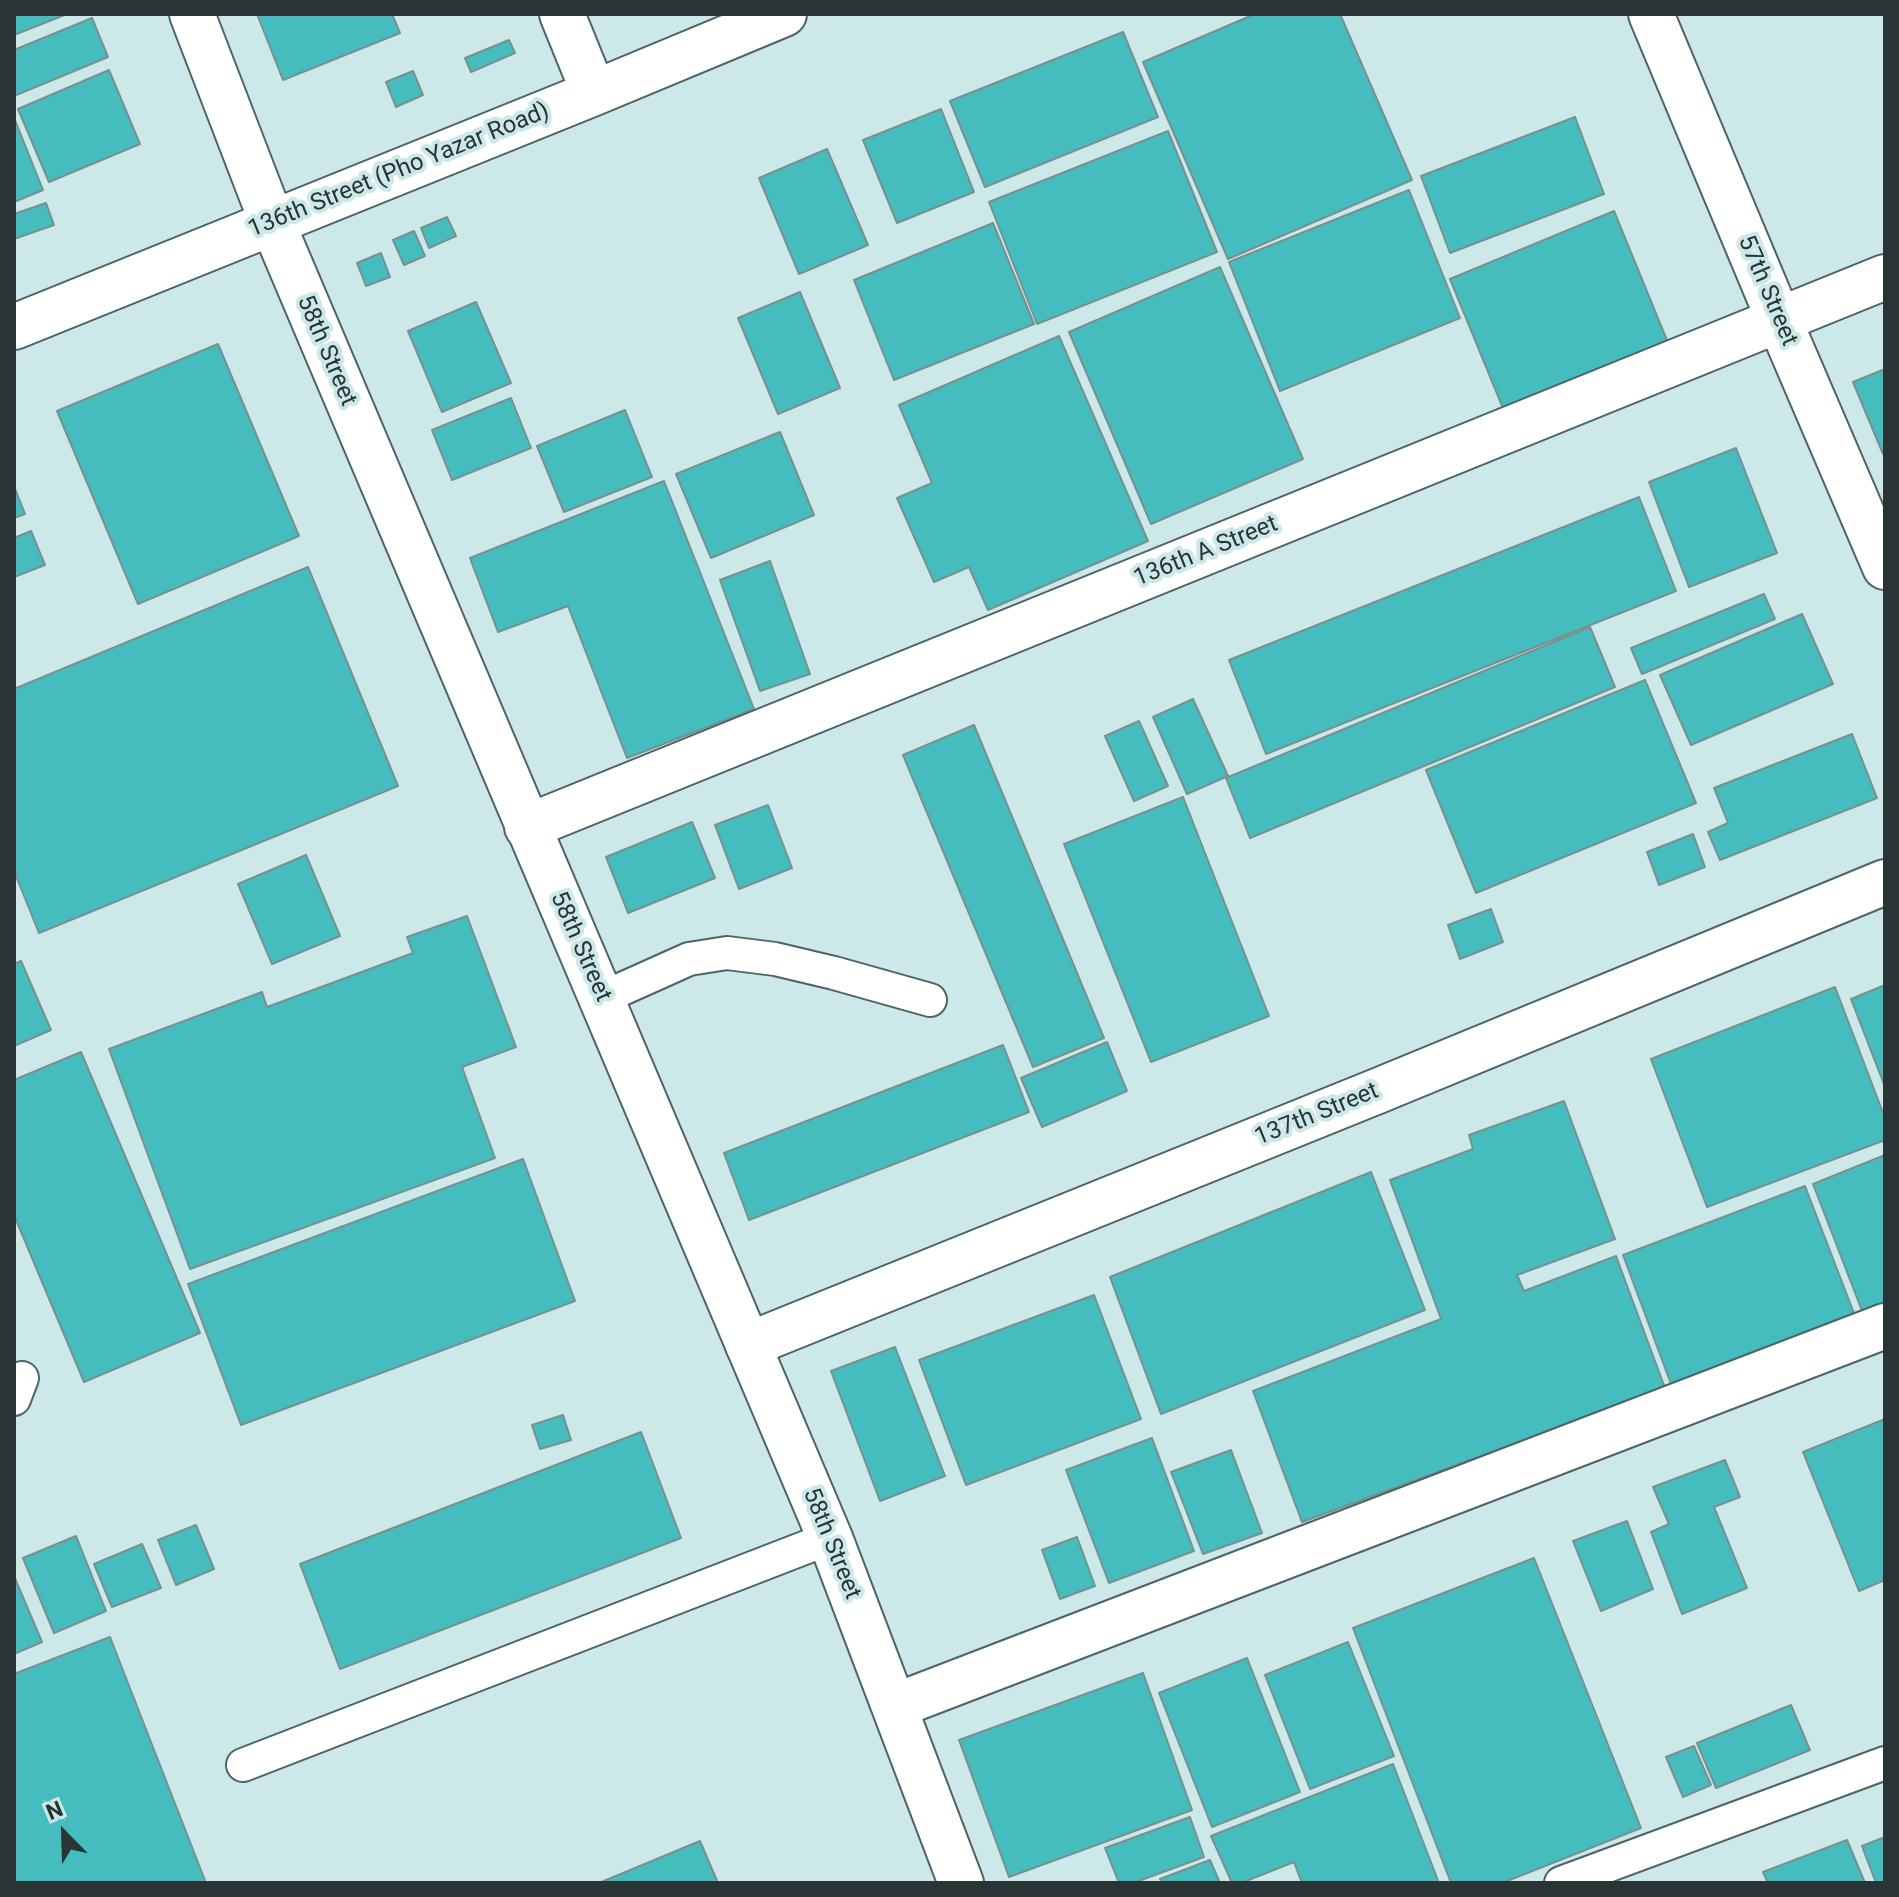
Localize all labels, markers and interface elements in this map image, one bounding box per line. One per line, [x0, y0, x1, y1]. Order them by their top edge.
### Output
street label: 136th Street (Pho Yazar Road) [244, 97, 554, 245]
street label: 57th Street [1731, 231, 1803, 351]
street label: 58th Street [290, 291, 362, 411]
street label: 136th A Street [1130, 510, 1282, 594]
street label: 58th Street [543, 888, 617, 1006]
street label: 137th Street [1251, 1077, 1383, 1153]
street label: 58th Street [796, 1484, 866, 1604]
north arrow [24, 1793, 104, 1873]
text: N [42, 1796, 66, 1825]

